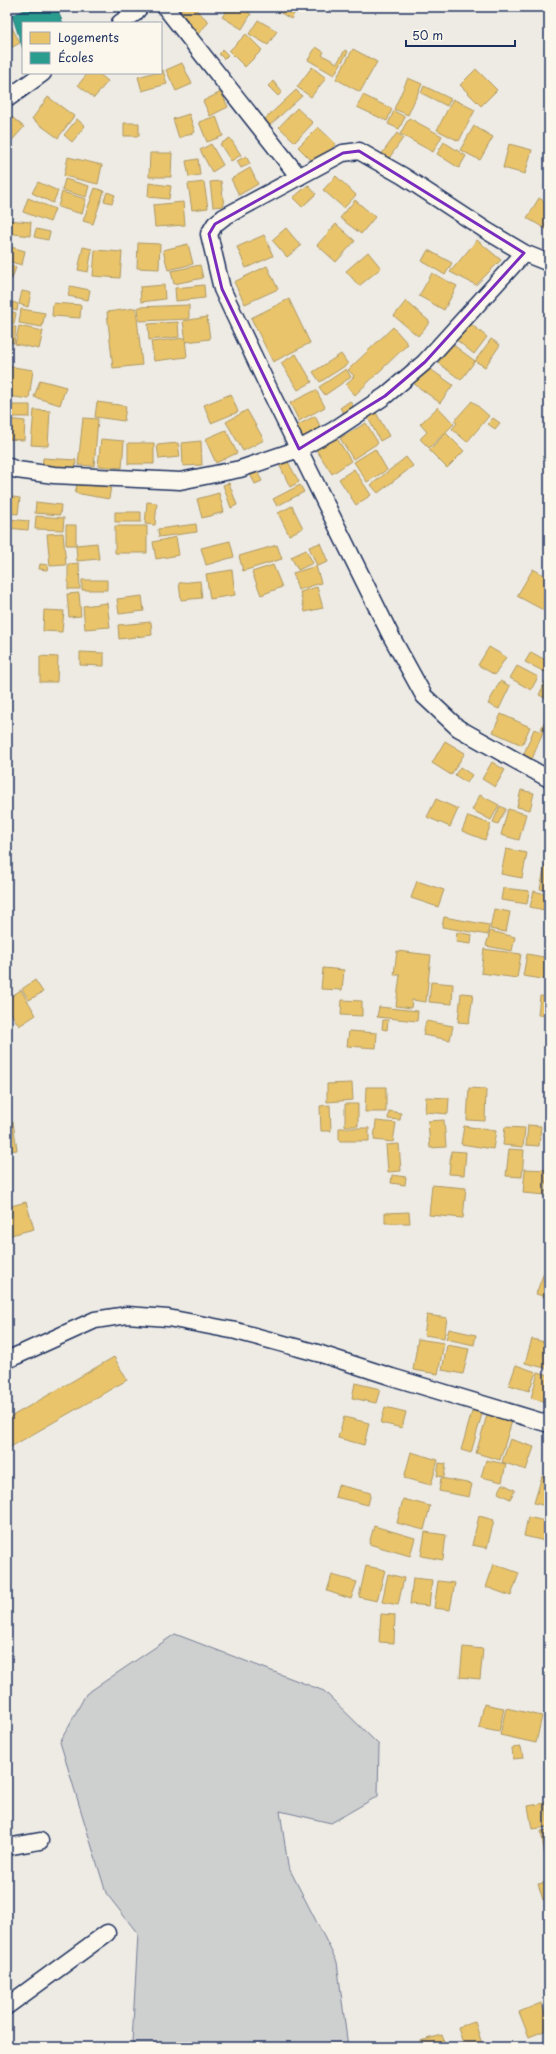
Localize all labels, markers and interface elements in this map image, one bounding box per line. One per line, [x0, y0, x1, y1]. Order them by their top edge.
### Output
legend [22, 22, 162, 74]
scale bar [406, 22, 515, 48]
text: 50 m [412, 26, 443, 44]
text: Logements [58, 28, 119, 46]
text: Écoles [58, 48, 94, 66]

